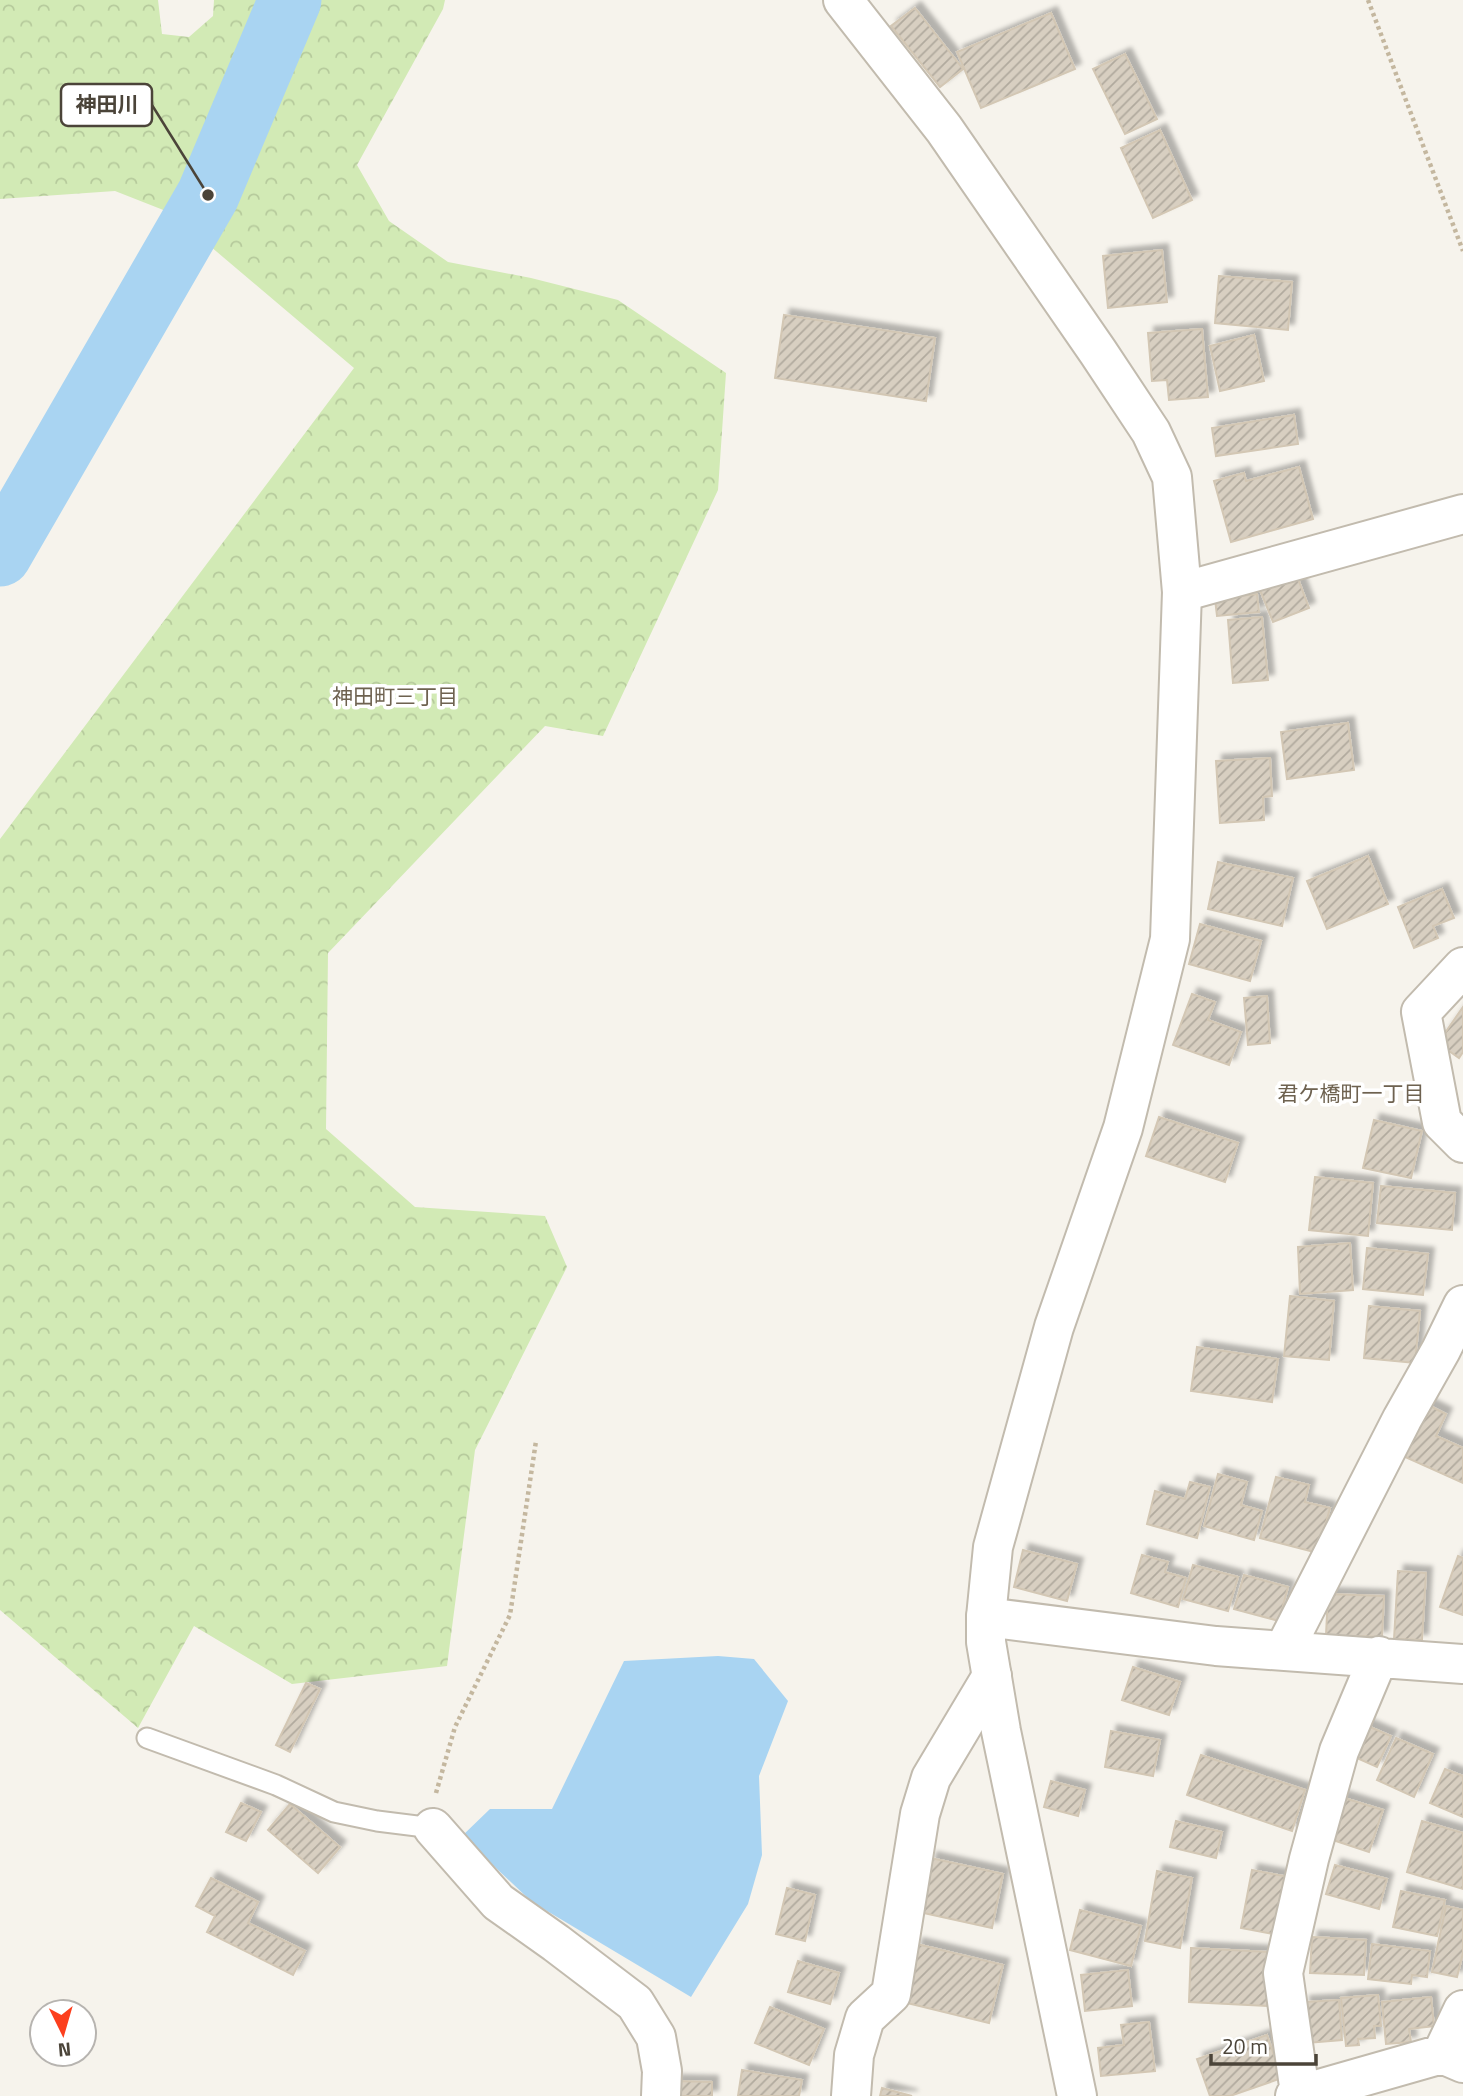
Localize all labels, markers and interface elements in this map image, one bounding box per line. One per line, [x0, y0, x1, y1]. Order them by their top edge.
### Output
callout: 神田川 [61, 84, 152, 126]
text: 神田川 [76, 88, 139, 120]
district label: 神田町三丁目 [332, 680, 458, 712]
district label: 君ケ橋町一丁目 [1278, 1077, 1425, 1109]
north arrow [28, 1998, 98, 2068]
scale bar [1211, 2022, 1316, 2066]
text: 20 m [1222, 2030, 1268, 2062]
text: N [57, 2035, 72, 2065]

